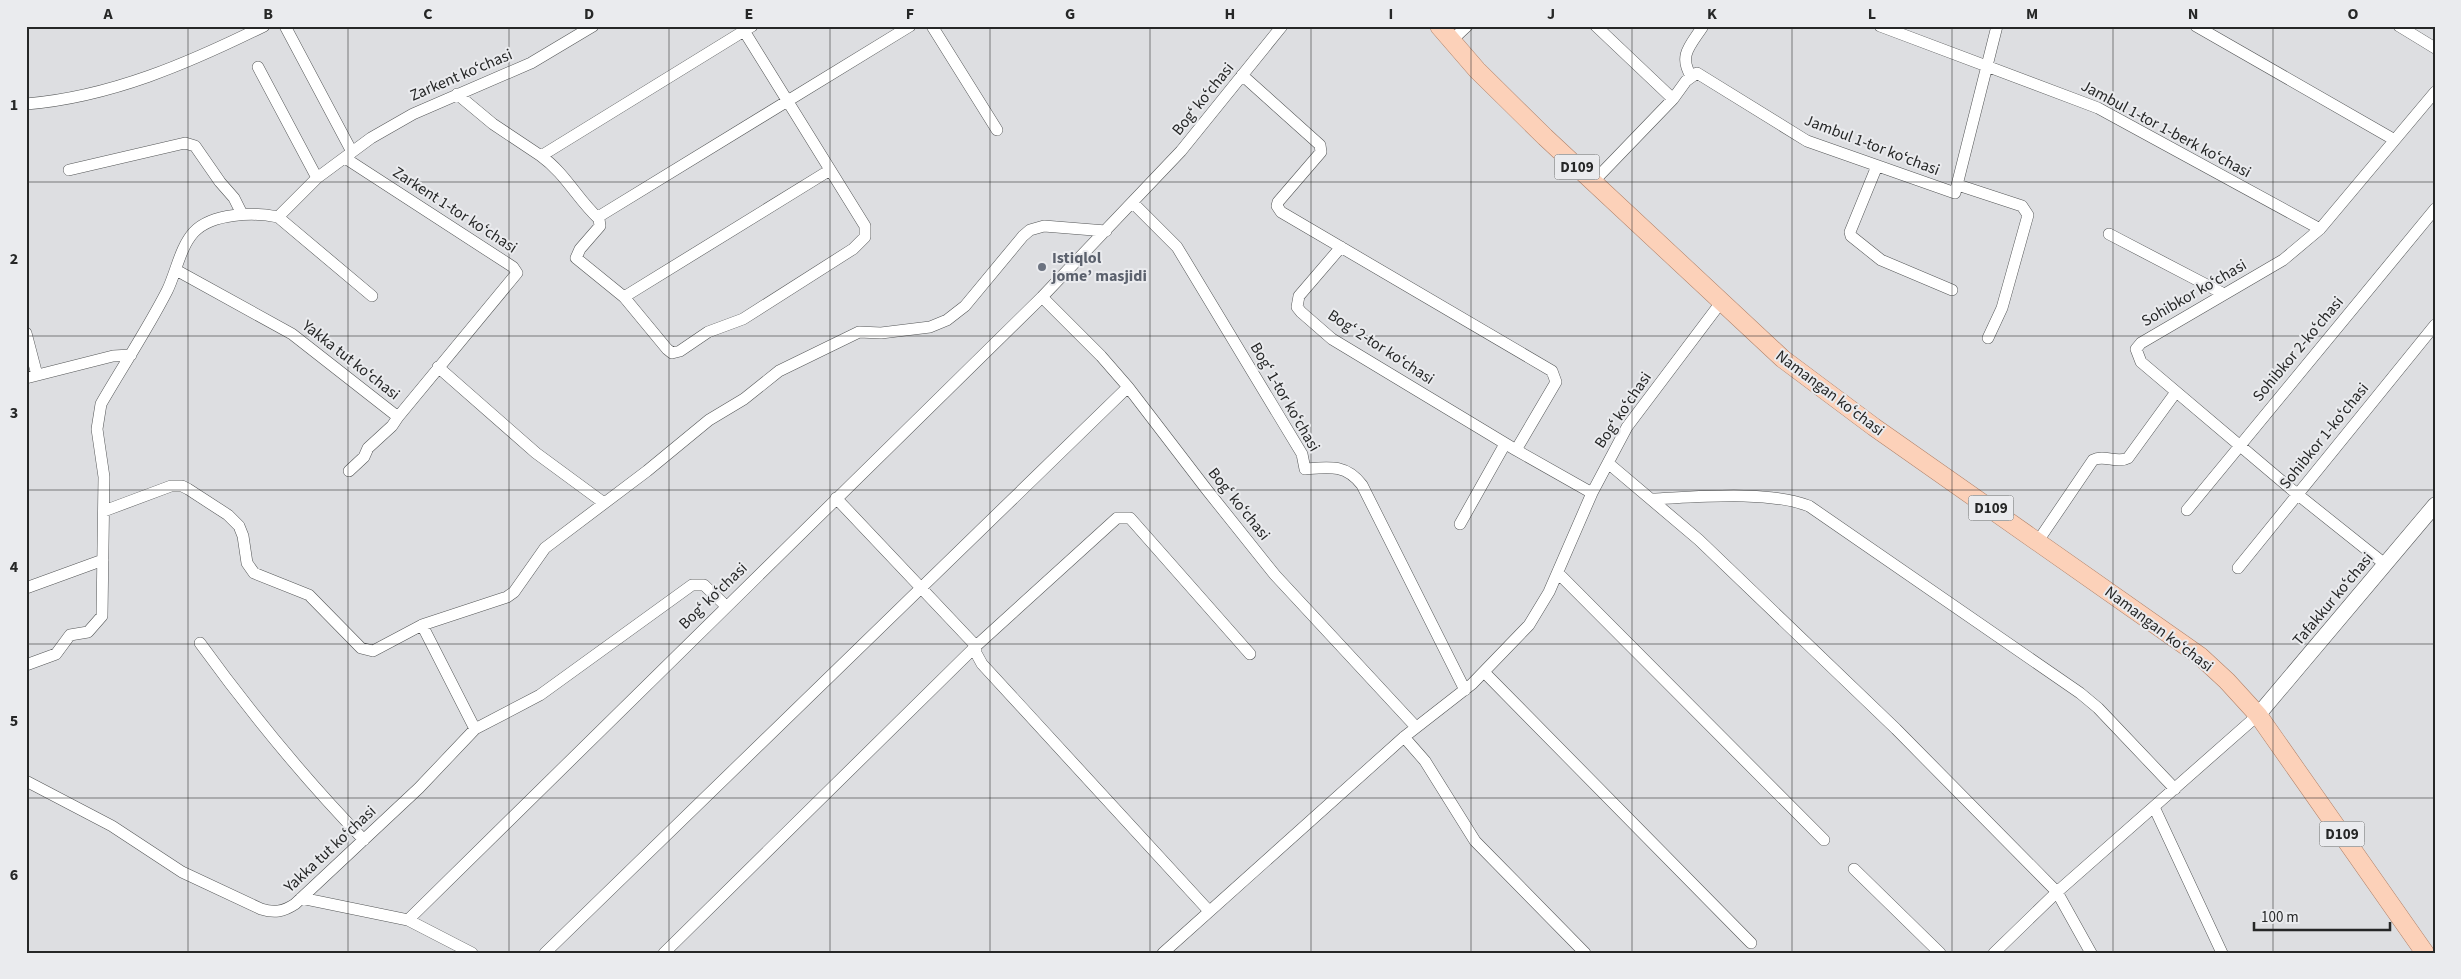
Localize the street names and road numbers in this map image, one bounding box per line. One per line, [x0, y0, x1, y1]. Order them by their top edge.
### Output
street label: Zarkent koʻchasi [406, 44, 516, 106]
street label: Bogʻ koʻchasi [1167, 58, 1239, 140]
street label: Jambul 1-tor 1-berk koʻchasi [2077, 75, 2255, 183]
street label: Jambul 1-tor koʻchasi [1801, 109, 1943, 181]
road number: D109 [1554, 154, 1600, 180]
street label: Zarkent 1-tor koʻchasi [388, 161, 522, 259]
street label: Sohibkor koʻchasi [2137, 254, 2251, 332]
street label: Sohibkor 2-koʻchasi [2247, 292, 2349, 406]
street label: Bogʻ 2-tor koʻchasi [1323, 304, 1439, 390]
street label: Yakka tut koʻchasi [297, 314, 405, 405]
street label: Bogʻ 1-tor koʻchasi [1245, 338, 1325, 456]
street label: Namangan koʻchasi [1771, 345, 1889, 441]
street label: Bogʻ koʻchasi [1589, 367, 1657, 453]
street label: Sohibkor 1-koʻchasi [2274, 378, 2374, 494]
street label: Bogʻ koʻchasi [1203, 463, 1275, 545]
road number: D109 [1968, 496, 2014, 520]
street label: Tafakkur koʻchasi [2287, 548, 2379, 650]
street label: Bogʻ koʻchasi [674, 558, 752, 634]
street label: Namangan koʻchasi [2100, 581, 2218, 677]
street label: Yakka tut koʻchasi [278, 800, 381, 898]
road number: D109 [2320, 822, 2364, 846]

